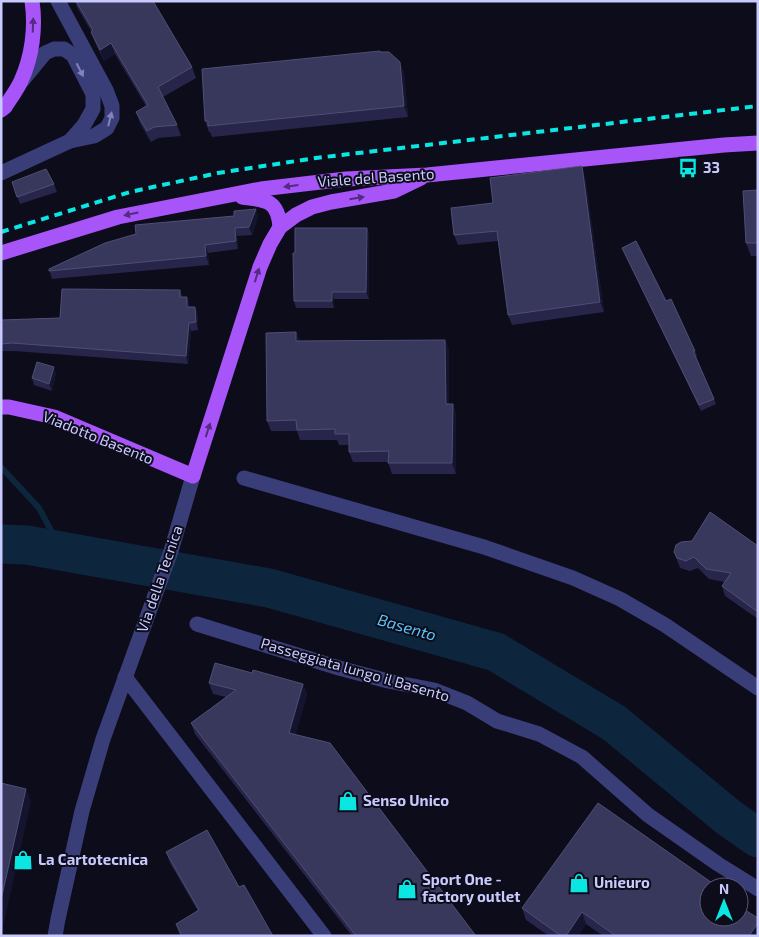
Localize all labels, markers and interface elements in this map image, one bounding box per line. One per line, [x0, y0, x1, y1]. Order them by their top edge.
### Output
one-way arrow [30, 16, 38, 32]
one-way arrow [76, 63, 84, 77]
one-way arrow [106, 112, 114, 127]
bus stop icon: 33 [677, 157, 699, 179]
place label: 33 [703, 158, 720, 176]
street label: Viale del Basento [317, 164, 435, 190]
one-way arrow [283, 182, 299, 190]
one-way arrow [349, 193, 365, 201]
one-way arrow [124, 210, 139, 218]
one-way arrow [254, 268, 262, 283]
street label: Viadotto Basento [40, 407, 156, 467]
one-way arrow [205, 422, 213, 437]
street label: Via della Tecnica [132, 523, 186, 634]
water label: Basento [376, 609, 439, 644]
street label: Passeggiata lungo il Basento [259, 633, 452, 705]
shop icon: Senso Unico [337, 790, 359, 812]
place label: Senso Unico [363, 791, 449, 809]
shop icon: La Cartotecnica [12, 849, 34, 871]
place label: La Cartotecnica [38, 850, 148, 868]
place label: Sport One - factory outlet [422, 870, 520, 906]
shop icon: Unieuro [568, 872, 590, 894]
place label: Unieuro [594, 873, 650, 891]
north arrow [699, 877, 749, 927]
shop icon: Sport One - factory outlet [396, 878, 418, 900]
text: N [719, 880, 729, 897]

